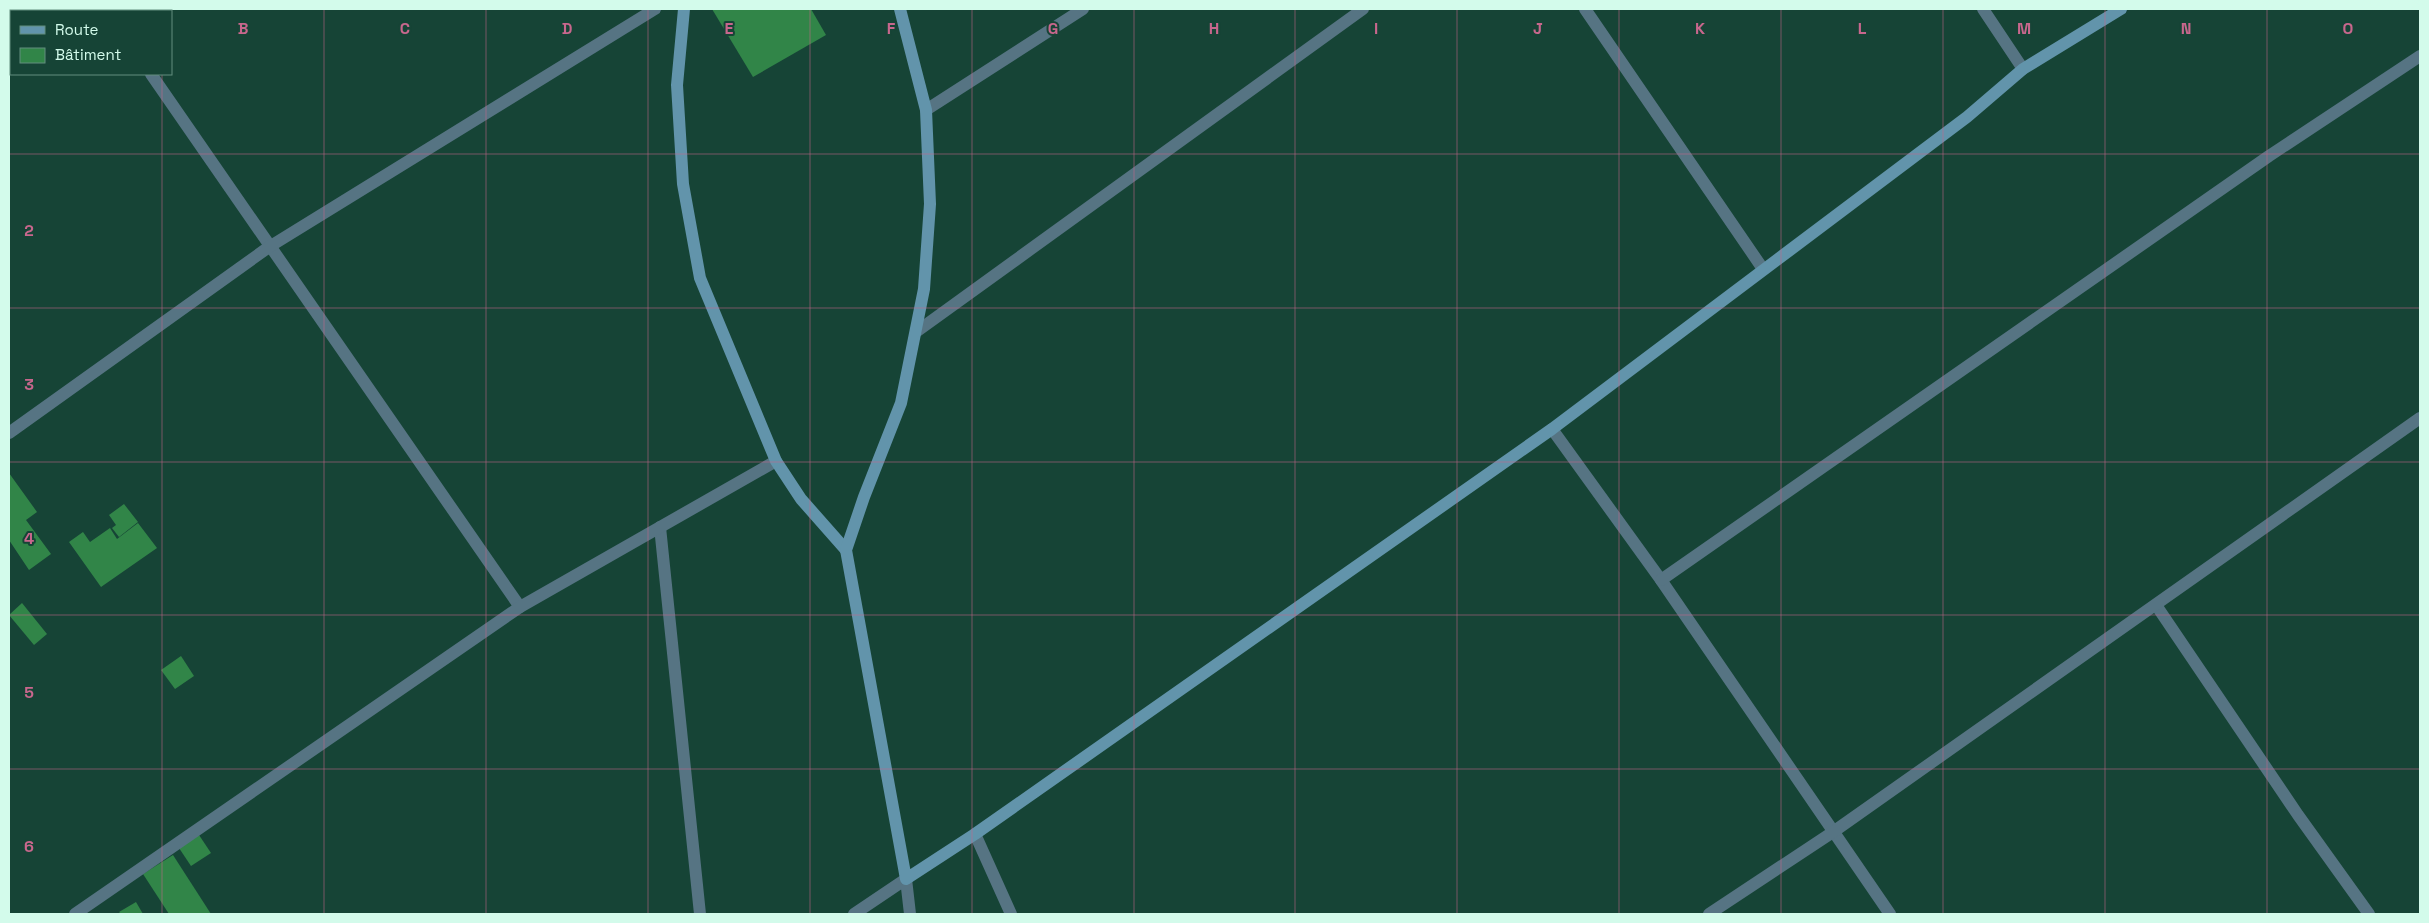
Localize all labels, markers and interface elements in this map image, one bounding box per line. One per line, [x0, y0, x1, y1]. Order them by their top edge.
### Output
legend [10, 10, 172, 75]
text: B [238, 18, 248, 39]
text: C [400, 18, 410, 39]
text: D [562, 18, 572, 39]
text: E [725, 18, 734, 39]
text: F [887, 18, 896, 39]
text: G [1048, 18, 1058, 39]
text: H [1209, 18, 1219, 39]
text: I [1374, 18, 1378, 39]
text: J [1533, 18, 1543, 39]
text: K [1695, 18, 1705, 39]
text: L [1858, 18, 1867, 39]
text: M [2017, 18, 2031, 39]
text: N [2181, 18, 2191, 39]
text: O [2343, 18, 2354, 39]
text: Route [55, 20, 99, 39]
text: Bâtiment [55, 45, 121, 64]
text: 2 [24, 220, 34, 241]
text: 3 [24, 374, 34, 395]
text: 4 [24, 528, 34, 549]
text: 5 [24, 682, 34, 703]
text: 6 [24, 836, 34, 857]

